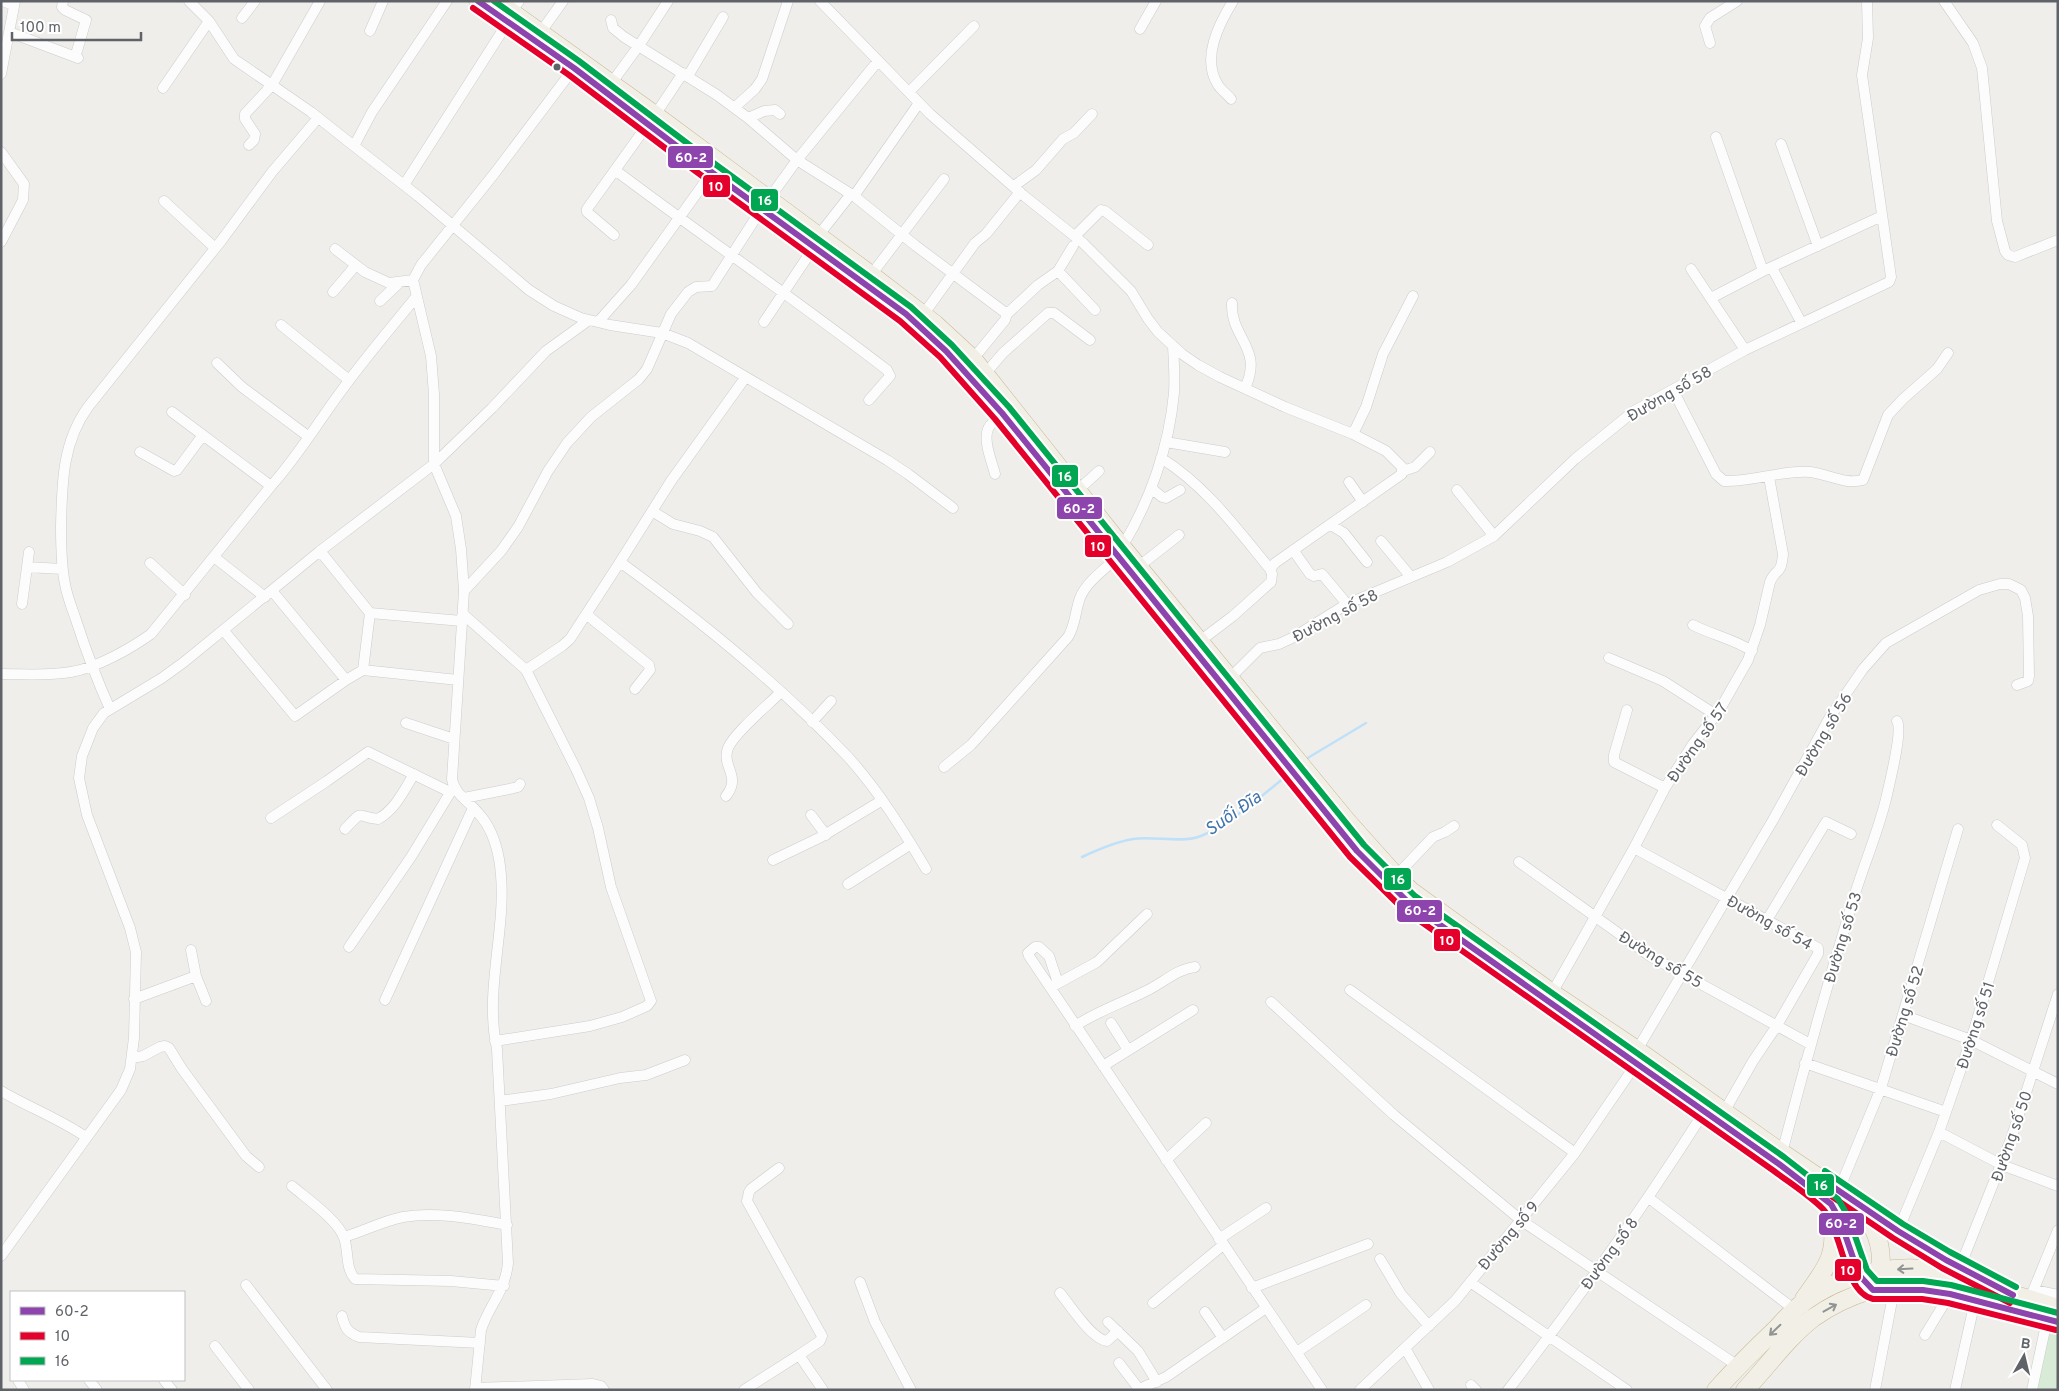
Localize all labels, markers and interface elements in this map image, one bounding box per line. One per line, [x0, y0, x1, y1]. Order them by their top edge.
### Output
scale bar [12, 10, 141, 42]
text: 100 m [20, 19, 61, 38]
unlabelled marker [552, 62, 562, 72]
line badge: 60-2 [667, 145, 714, 169]
text: 60-2 [675, 150, 707, 167]
line badge: 10 [702, 174, 731, 198]
text: 10 [709, 179, 723, 196]
line badge: 16 [750, 188, 779, 212]
text: 16 [758, 193, 772, 210]
street label: Đường số 58 [1624, 362, 1716, 427]
line badge: 16 [1051, 464, 1079, 488]
text: 16 [1058, 469, 1072, 486]
line badge: 60-2 [1056, 496, 1103, 520]
text: 60-2 [1063, 501, 1095, 518]
line badge: 10 [1084, 534, 1112, 558]
text: 10 [1091, 539, 1105, 556]
street label: Đường số 58 [1289, 585, 1382, 648]
street label: Đường số 56 [1791, 689, 1858, 781]
street label: Đường số 57 [1663, 699, 1733, 787]
water label: Suối Đĩa [1201, 785, 1267, 842]
line badge: 16 [1383, 867, 1412, 891]
text: 16 [1391, 872, 1405, 889]
street label: Đường số 53 [1820, 889, 1867, 986]
street label: Đường số 54 [1723, 891, 1816, 956]
line badge: 60-2 [1396, 899, 1443, 923]
text: 60-2 [1404, 903, 1436, 920]
street label: Đường số 55 [1614, 927, 1706, 994]
line badge: 10 [1433, 928, 1461, 952]
text: 10 [1440, 933, 1454, 950]
street label: Đường số 52 [1882, 963, 1929, 1060]
street label: Đường số 51 [1952, 979, 2000, 1072]
street label: Đường số 50 [1987, 1088, 2038, 1185]
line badge: 16 [1806, 1173, 1835, 1197]
text: 16 [1814, 1178, 1828, 1195]
street label: Đường số 9 [1474, 1197, 1544, 1275]
line badge: 60-2 [1818, 1212, 1865, 1236]
street label: Đường số 8 [1577, 1214, 1644, 1294]
text: 60-2 [1825, 1216, 1857, 1233]
line badge: 10 [1834, 1258, 1862, 1282]
text: 10 [1841, 1263, 1855, 1280]
one-way arrow [1897, 1264, 1914, 1274]
legend [10, 1291, 185, 1381]
text: 60-2 [55, 1303, 89, 1322]
one-way arrow [1823, 1303, 1838, 1313]
one-way arrow [1769, 1324, 1781, 1336]
text: 10 [55, 1328, 70, 1347]
north arrow [1999, 1331, 2049, 1381]
text: B [2020, 1336, 2032, 1354]
text: 16 [55, 1353, 70, 1372]

